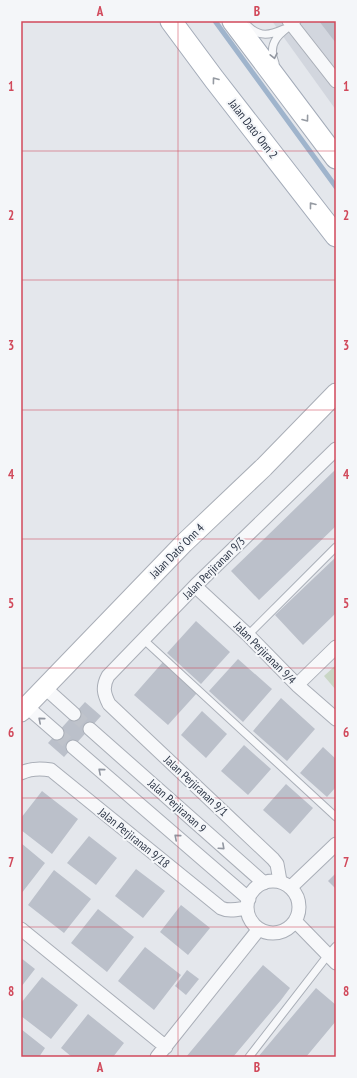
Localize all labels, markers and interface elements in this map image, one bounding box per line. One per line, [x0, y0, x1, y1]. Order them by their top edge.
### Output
text: A [96, 3, 104, 20]
text: B [254, 3, 260, 20]
one-way arrow [269, 52, 277, 59]
text: 1 [8, 78, 14, 95]
one-way arrow [213, 78, 220, 85]
text: 1 [343, 78, 349, 95]
street label: Jalan Dato' Onn 2 [225, 95, 281, 161]
one-way arrow [302, 115, 309, 122]
one-way arrow [309, 203, 316, 210]
text: 2 [8, 207, 14, 224]
text: 2 [343, 207, 349, 224]
text: 3 [8, 337, 14, 354]
text: 3 [343, 337, 349, 354]
text: 4 [8, 466, 15, 483]
text: 4 [343, 466, 350, 483]
street label: Jalan Dato' Onn 4 [146, 520, 207, 582]
street label: Jalan Perjiranan 9/3 [179, 533, 248, 603]
text: 5 [8, 595, 14, 612]
text: 5 [343, 595, 349, 612]
street label: Jalan Perjiranan 9/4 [230, 618, 300, 687]
one-way arrow [39, 717, 46, 724]
text: 6 [8, 724, 14, 741]
text: 6 [343, 724, 349, 741]
street label: Jalan Perjiranan 9/1 [161, 753, 231, 819]
one-way arrow [98, 768, 105, 775]
street label: Jalan Perjiranan 9 [145, 776, 209, 836]
street label: Jalan Perjiranan 9/18 [95, 804, 173, 871]
one-way arrow [174, 834, 181, 841]
one-way arrow [218, 842, 225, 849]
text: 7 [8, 854, 14, 871]
text: 7 [343, 854, 349, 871]
text: 8 [8, 983, 14, 1000]
text: 8 [343, 983, 349, 1000]
text: A [96, 1059, 104, 1076]
text: B [254, 1059, 260, 1076]

